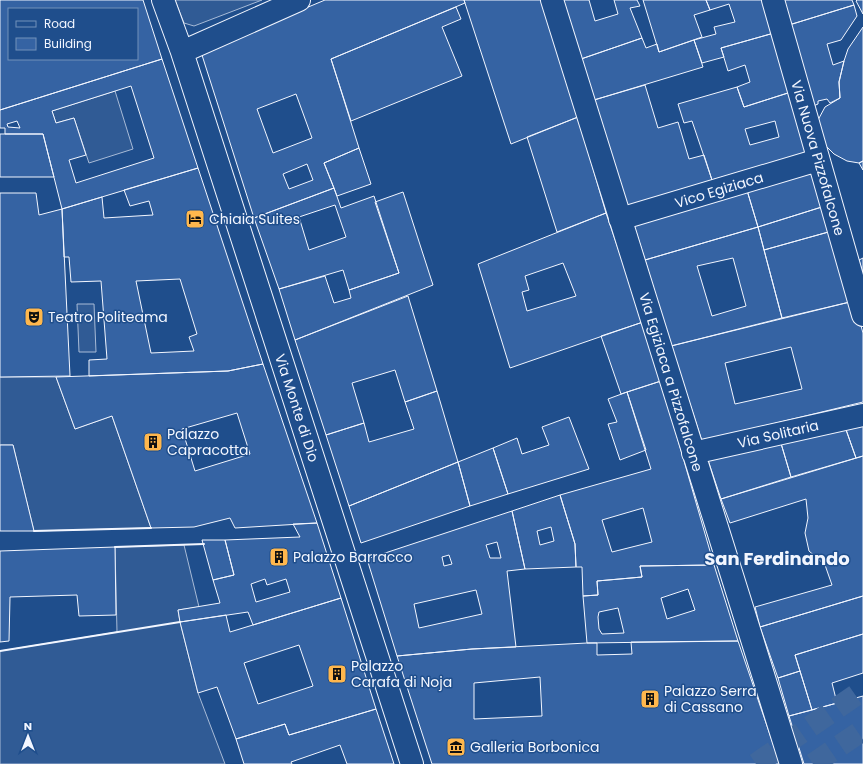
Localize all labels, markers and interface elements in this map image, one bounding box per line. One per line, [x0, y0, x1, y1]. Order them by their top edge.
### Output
legend [8, 8, 138, 60]
text: Road [44, 15, 75, 32]
text: Building [44, 35, 92, 52]
street label: Via Nuova Pizzofalcone [786, 78, 850, 238]
street label: Vico Egiziaca [672, 167, 766, 213]
hotel icon: Chiaia Suites [184, 208, 206, 230]
place label: Chiaia Suites [209, 209, 300, 229]
street label: Via Egiziaca a Pizzofalcone [634, 290, 708, 474]
theatre icon: Teatro Politeama [23, 306, 45, 328]
place label: Teatro Politeama [48, 307, 168, 327]
street label: Via Monte di Dio [270, 351, 324, 465]
street label: Via Solitaria [735, 415, 821, 453]
place label: Palazzo Capracotta [167, 424, 249, 460]
building icon: Palazzo Capracotta [142, 431, 164, 453]
building icon: Palazzo Barracco [268, 546, 290, 568]
district label: San Ferdinando [704, 546, 850, 571]
place label: Palazzo Barracco [293, 547, 413, 567]
place label: Palazzo Carafa di Noja [351, 656, 452, 692]
building icon: Palazzo Carafa di Noja [326, 663, 348, 685]
place label: Palazzo Serra di Cassano [664, 681, 757, 717]
building icon: Palazzo Serra di Cassano [639, 688, 661, 710]
north arrow [8, 716, 48, 756]
text: N [24, 718, 32, 734]
museum icon: Galleria Borbonica [445, 736, 467, 758]
place label: Galleria Borbonica [470, 737, 599, 757]

